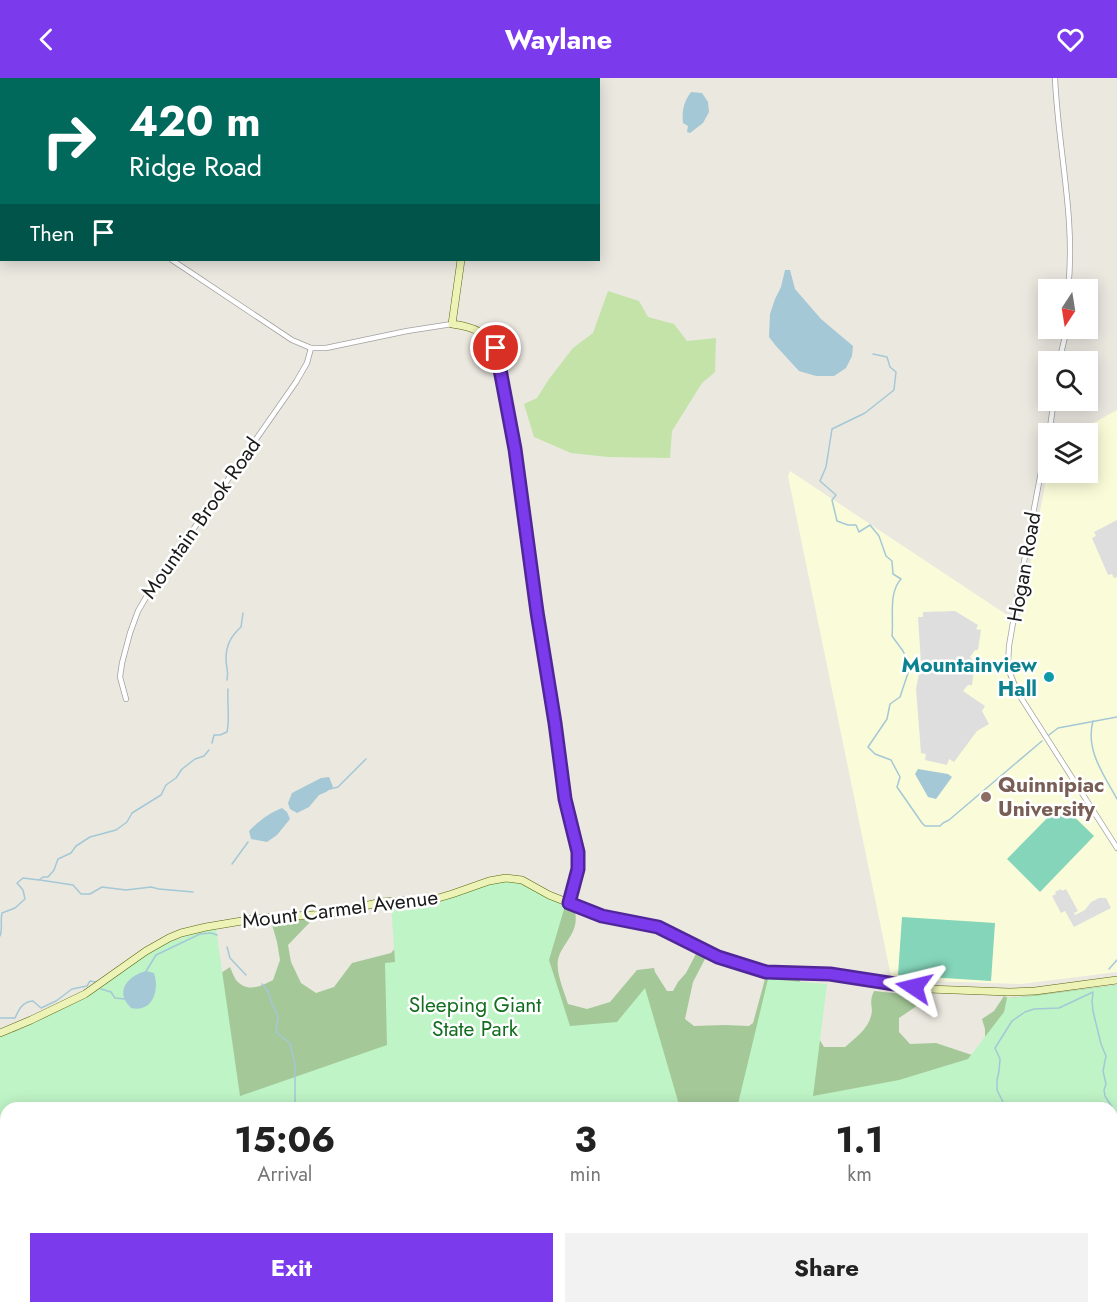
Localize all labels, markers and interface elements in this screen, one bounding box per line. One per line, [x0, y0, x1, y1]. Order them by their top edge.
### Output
text: Waylane [505, 20, 612, 59]
icon: back [30, 23, 63, 56]
icon: heart [1054, 23, 1087, 56]
text: 420 m [129, 91, 261, 152]
icon: right [30, 102, 108, 180]
text: Ridge Road [129, 147, 262, 186]
icon: arrive [87, 216, 120, 249]
text: Then [30, 217, 75, 249]
north arrow [1038, 279, 1098, 339]
map controls [1038, 279, 1098, 483]
pin [470, 322, 521, 373]
icon: arrive [479, 331, 512, 364]
button: search [1038, 351, 1098, 411]
button: layers [1038, 423, 1098, 483]
street label: Mountain Brook Road [134, 431, 268, 605]
street label: Hogan Road [1000, 510, 1048, 624]
place label: Mountainview Hall [901, 650, 1038, 704]
marker: Mountainview Hall [1042, 670, 1056, 684]
place label: Quinnipiac University [998, 770, 1104, 824]
marker: Quinnipiac University [979, 790, 993, 804]
street label: Mount Carmel Avenue [240, 882, 440, 936]
position arrow [882, 955, 946, 1019]
park label: Sleeping Giant State Park [409, 990, 541, 1044]
text: 15:06 [234, 1113, 335, 1165]
text: 3 [574, 1113, 597, 1165]
text: 1.1 [835, 1113, 884, 1165]
text: Arrival [257, 1160, 312, 1189]
text: min [570, 1160, 601, 1189]
text: km [847, 1160, 872, 1189]
button: Exit [30, 1233, 553, 1302]
button: Share [565, 1233, 1088, 1302]

